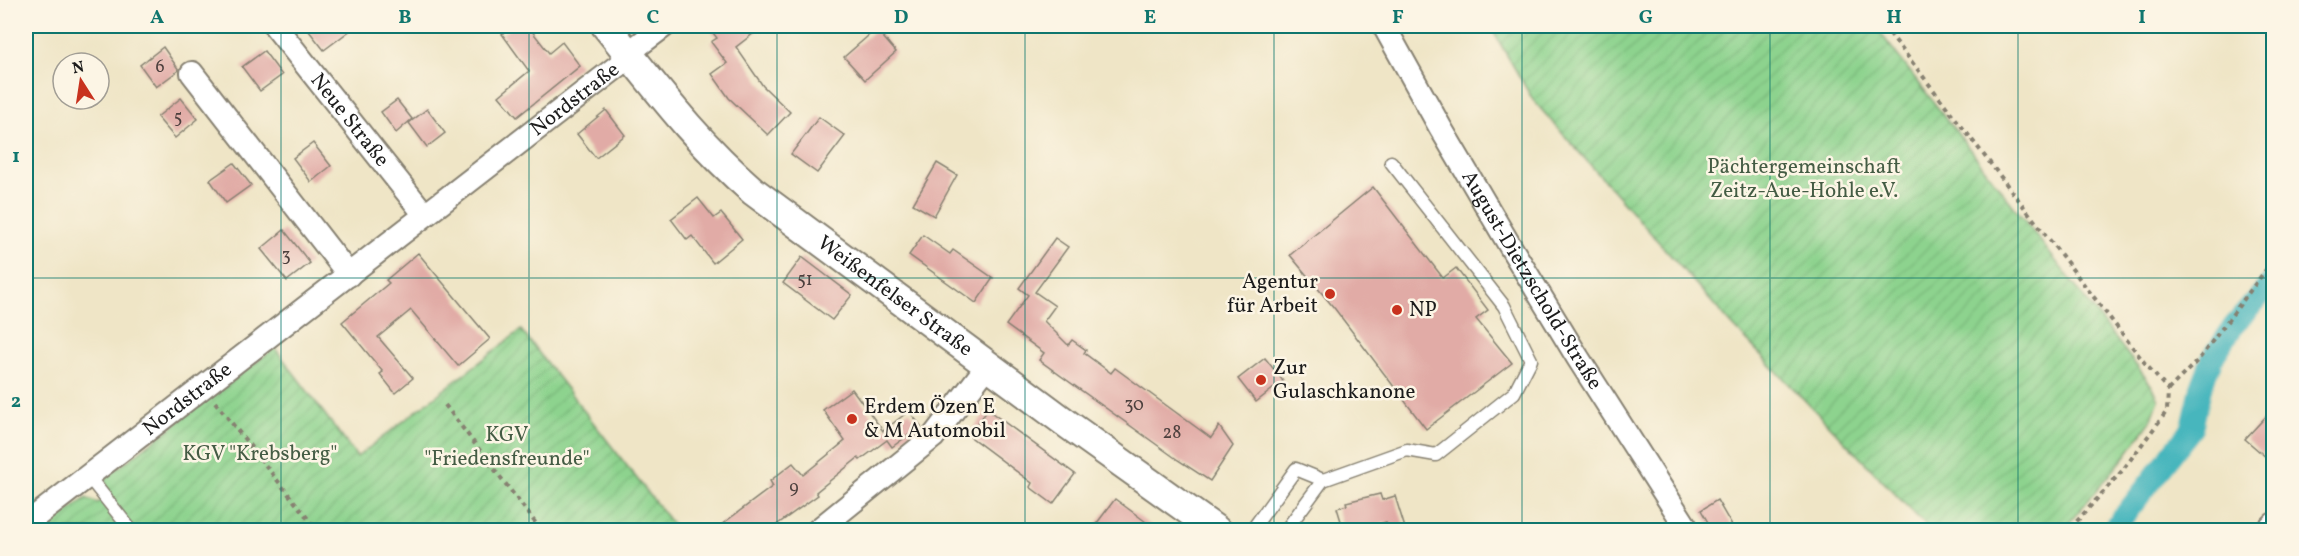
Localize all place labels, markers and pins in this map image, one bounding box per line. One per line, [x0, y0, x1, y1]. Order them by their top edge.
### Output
place label: Agentur für Arbeit [1227, 268, 1318, 321]
marker: Agentur für Arbeit [1323, 287, 1337, 301]
place label: NP [1409, 296, 1437, 325]
marker: NP [1390, 303, 1404, 317]
place label: Zur Gulaschkanone [1273, 354, 1415, 407]
marker: Zur Gulaschkanone [1254, 373, 1268, 387]
place label: Erdem Özen E & M Automobil [864, 393, 1006, 446]
marker: Erdem Özen E & M Automobil [845, 412, 859, 426]

